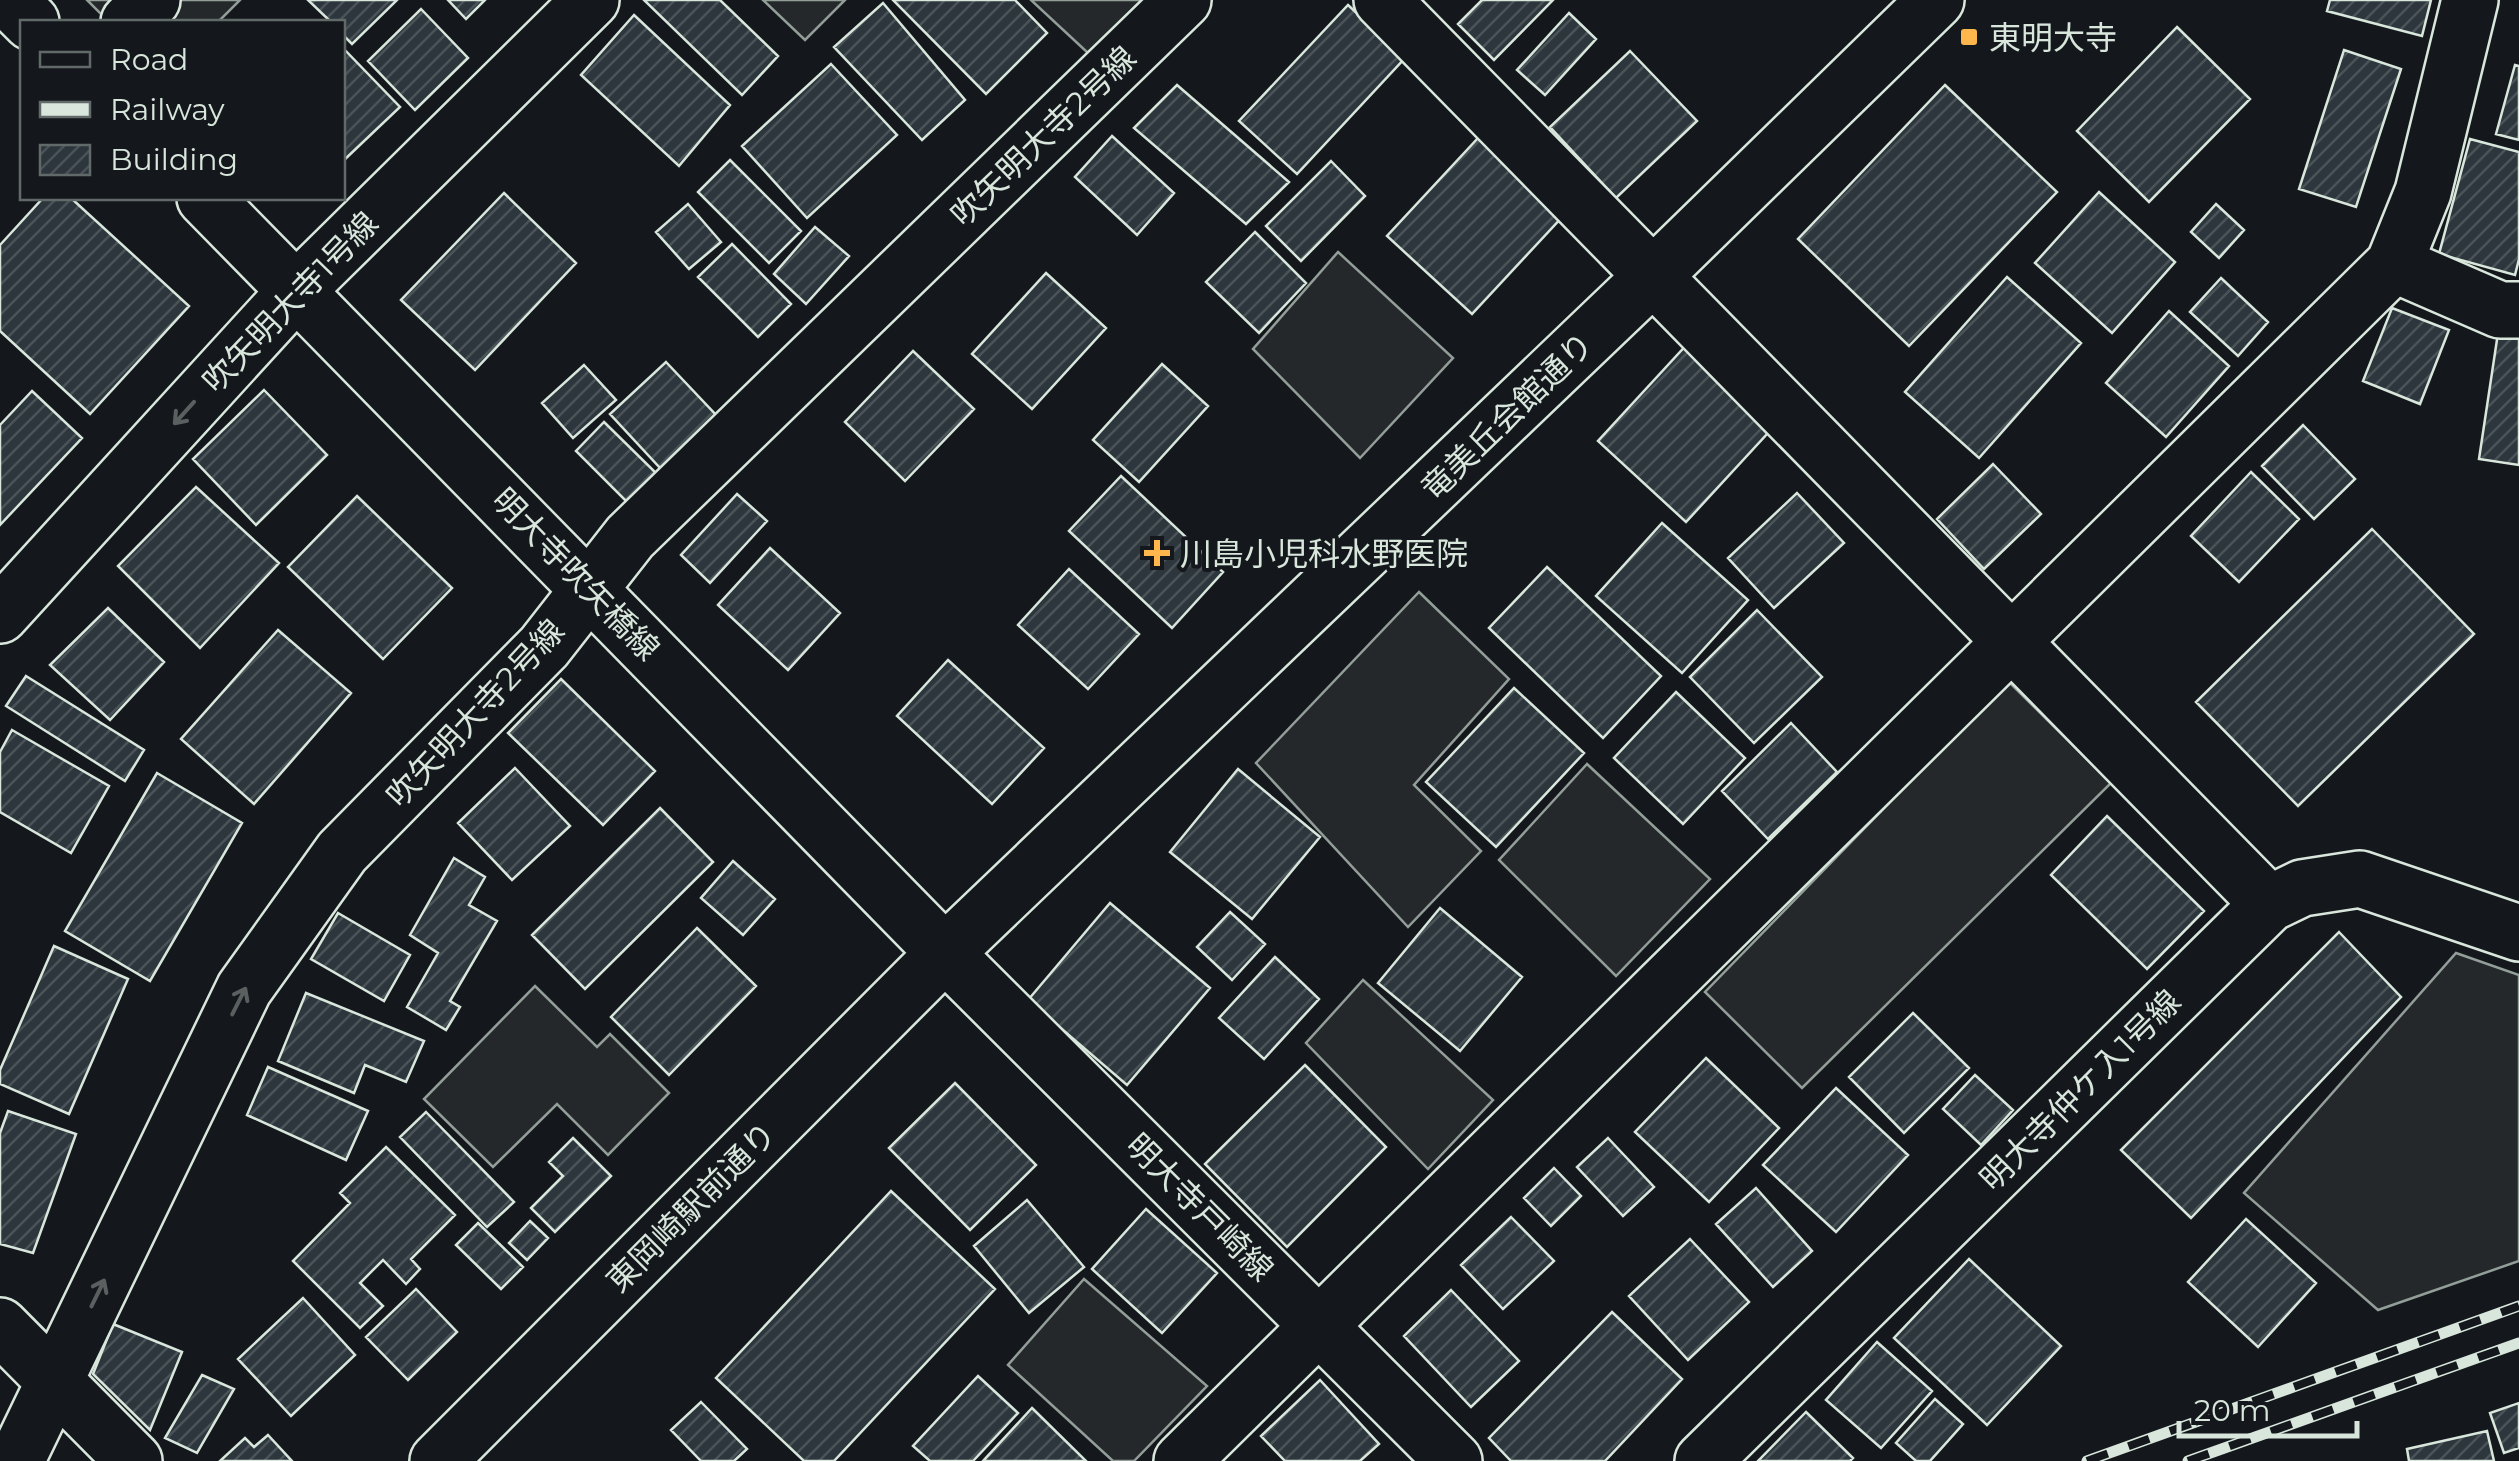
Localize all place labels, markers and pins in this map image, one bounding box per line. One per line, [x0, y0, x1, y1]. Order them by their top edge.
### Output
place label: 東明大寺 [1989, 18, 2117, 57]
marker: 東明大寺 [1958, 26, 1980, 48]
place label: 川島小児科水野医院 [1180, 534, 1468, 573]
marker: 川島小児科水野医院 [1144, 540, 1170, 566]

